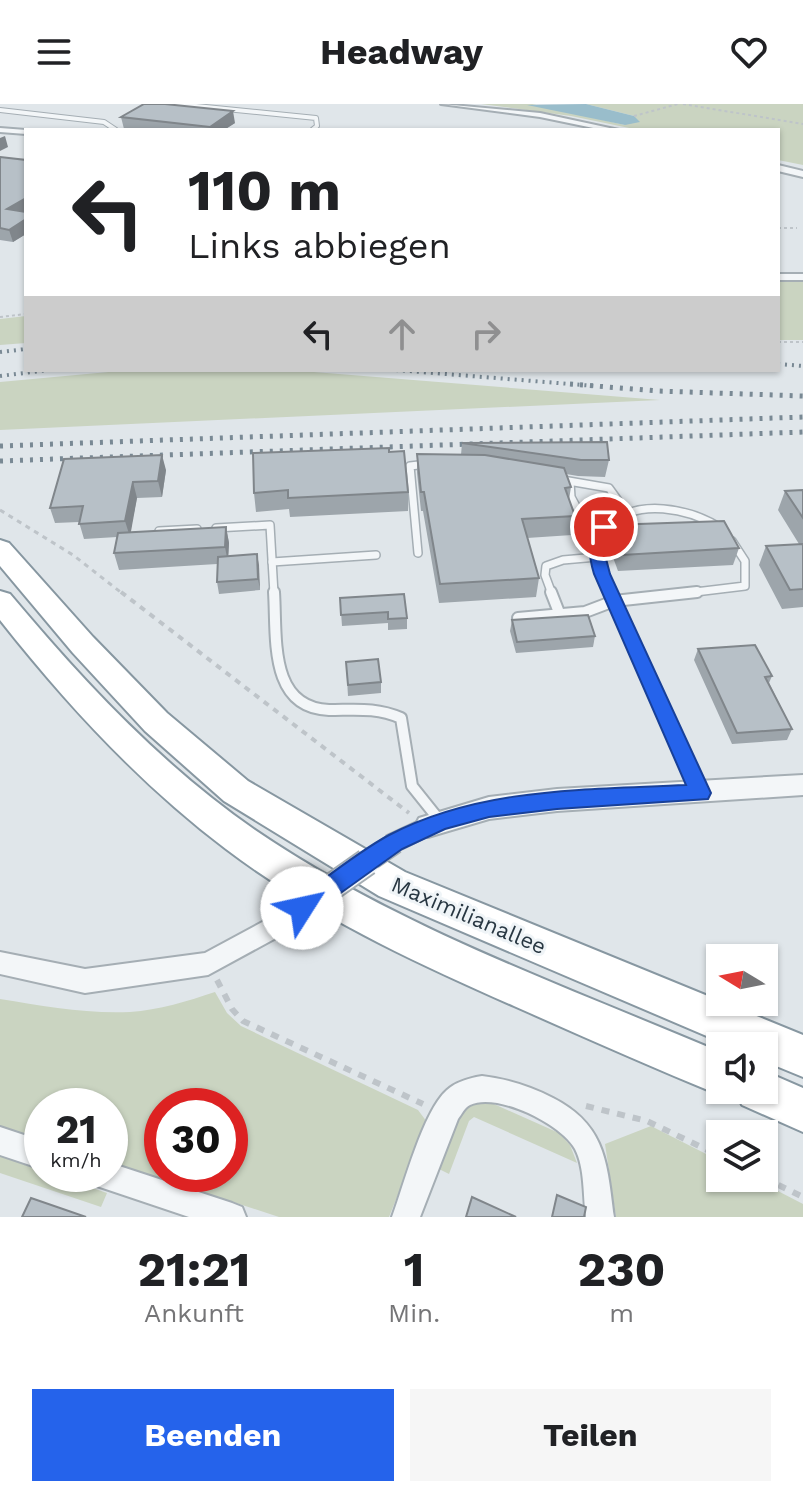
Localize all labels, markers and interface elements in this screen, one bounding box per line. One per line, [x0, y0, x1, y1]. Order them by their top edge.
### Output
icon: menu [32, 30, 76, 74]
icon: heart [727, 30, 771, 74]
text: Headway [320, 31, 483, 73]
text: 110 m [188, 158, 341, 224]
icon: left [56, 160, 160, 264]
text: Links abbiegen [188, 225, 451, 267]
icon: left [296, 312, 340, 356]
icon: ahead [380, 312, 424, 356]
icon: right [464, 312, 508, 356]
pin [570, 493, 638, 561]
icon: arrive [582, 505, 626, 549]
position arrow [260, 866, 344, 950]
street label: Maximilianallee [388, 872, 550, 959]
north arrow [706, 944, 778, 1016]
map controls [706, 944, 778, 1192]
button: sound [706, 1032, 778, 1104]
speed limit sign: 30 [144, 1088, 248, 1192]
text: 21 [55, 1106, 97, 1153]
button: layers [706, 1120, 778, 1192]
text: km/h [50, 1148, 102, 1172]
text: 21:21 [137, 1241, 251, 1298]
text: 1 [404, 1241, 424, 1298]
text: 230 [578, 1241, 666, 1298]
text: Ankunft [144, 1298, 244, 1328]
text: Min. [388, 1298, 440, 1328]
text: m [609, 1298, 634, 1328]
button: Beenden [32, 1389, 394, 1481]
button: Teilen [410, 1389, 771, 1481]

